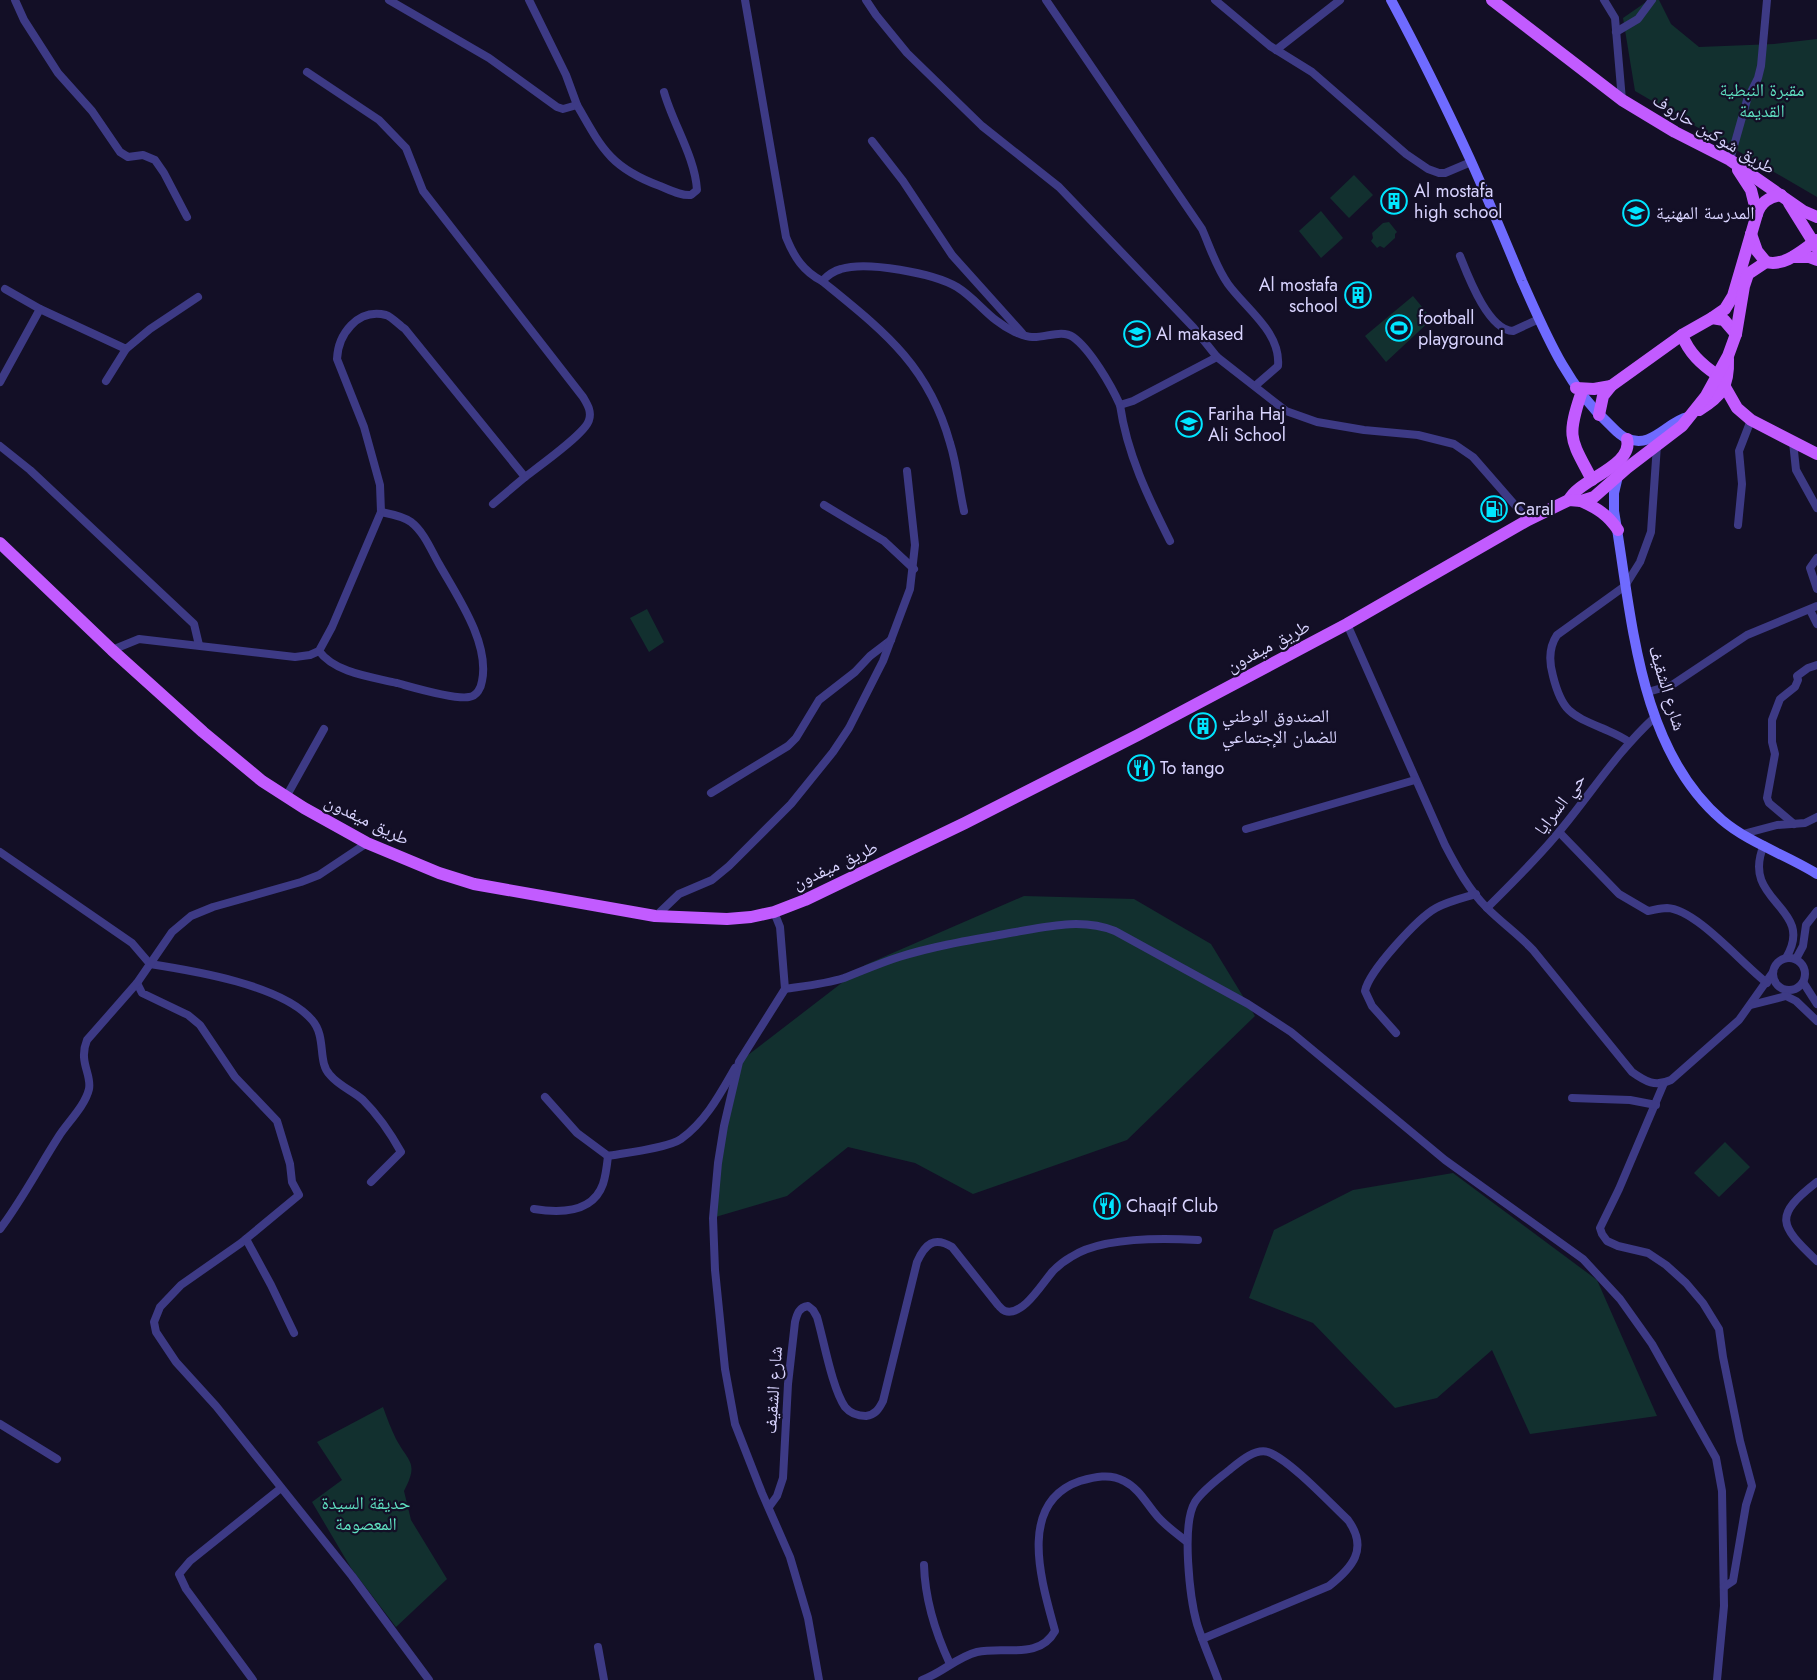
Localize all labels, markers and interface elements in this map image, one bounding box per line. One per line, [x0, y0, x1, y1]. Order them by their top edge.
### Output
park label: مقبرة النبطية القديمة [1720, 77, 1805, 124]
street label: طريق شوكين حاروف [1648, 87, 1780, 181]
place label: Al mostafa high school [1414, 178, 1502, 225]
building icon: Al mostafa high school [1379, 186, 1409, 216]
school or university icon: المدرسة المهنية [1621, 198, 1651, 228]
place label: المدرسة المهنية [1656, 200, 1755, 226]
place label: Al mostafa school [1259, 272, 1338, 319]
building icon: Al mostafa school [1343, 280, 1373, 310]
place label: football playground [1418, 305, 1504, 352]
sports icon: football playground [1384, 313, 1414, 343]
school or university icon: Al makased [1122, 319, 1152, 349]
place label: Al makased [1156, 321, 1243, 347]
place label: Fariha Haj Ali School [1208, 401, 1286, 448]
school or university icon: Fariha Haj Ali School [1174, 409, 1204, 439]
fuel station icon: Caral [1479, 494, 1509, 524]
place label: Caral [1514, 496, 1554, 522]
street label: طريق ميفدون [1222, 613, 1314, 679]
street label: شارع الشقيف [1642, 642, 1692, 734]
place label: الصندوق الوطني للضمان الإجتماعي [1222, 703, 1337, 752]
building icon: الصندوق الوطني للضمان الإجتماعي [1188, 711, 1218, 741]
restaurant icon: To tango [1126, 753, 1156, 783]
place label: To tango [1160, 755, 1224, 781]
street label: حي السرايا [1528, 768, 1593, 841]
street label: طريق ميفدون [320, 788, 414, 852]
street label: طريق ميفدون [788, 834, 882, 896]
restaurant icon: Chaqif Club [1092, 1191, 1122, 1221]
place label: Chaqif Club [1126, 1193, 1218, 1219]
street label: شارع الشقيف [757, 1345, 789, 1435]
park label: حديقة السيدة المعصومة [321, 1490, 411, 1537]

